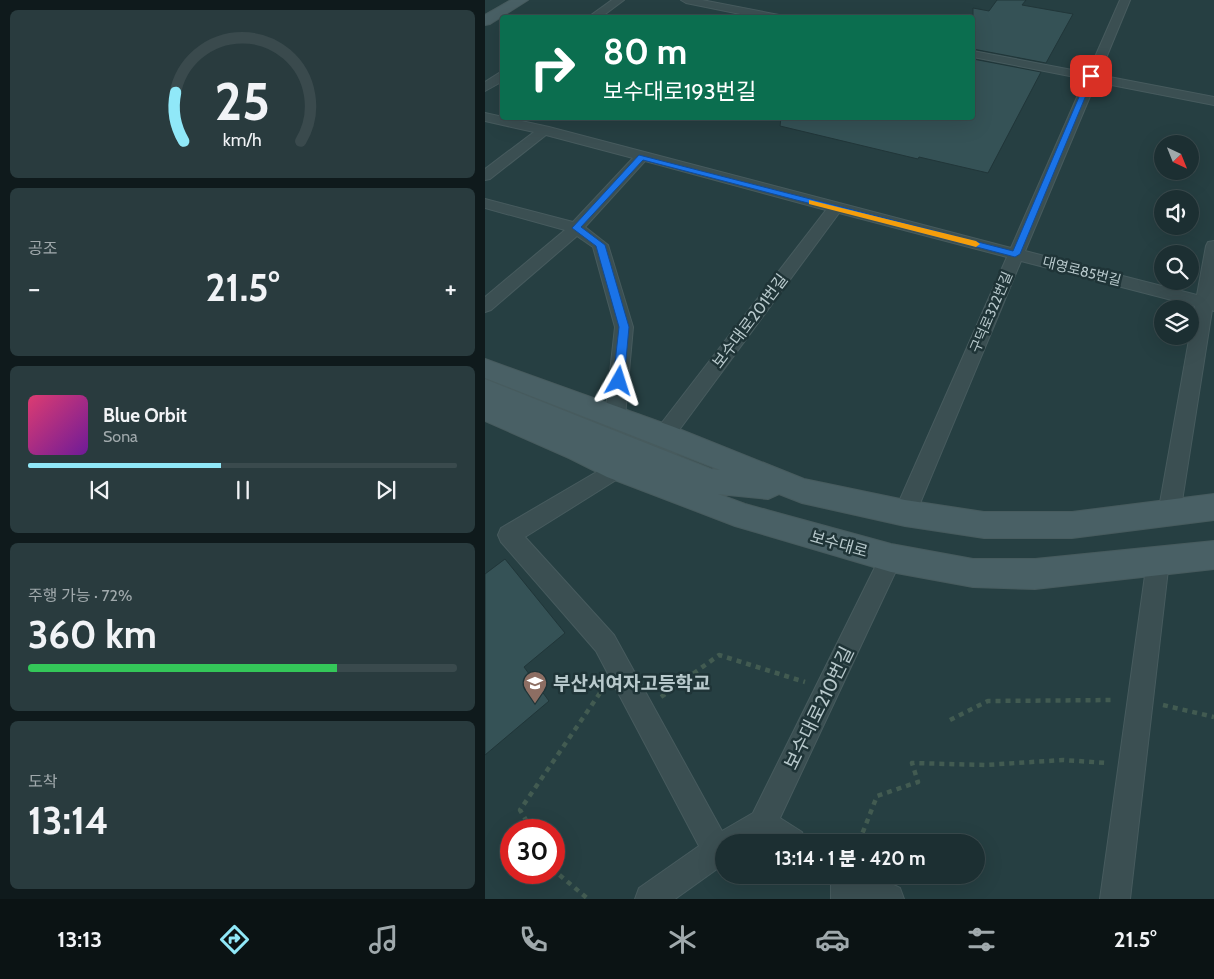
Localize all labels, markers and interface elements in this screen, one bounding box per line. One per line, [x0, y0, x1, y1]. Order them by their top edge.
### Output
text: 80 m [603, 30, 687, 73]
icon: right [520, 35, 585, 100]
pin [1070, 55, 1112, 97]
icon: arrive [1077, 62, 1105, 90]
text: 25 [215, 70, 270, 133]
text: 보수대로193번길 [603, 78, 756, 105]
text: km/h [223, 129, 262, 150]
north arrow [1154, 135, 1199, 180]
map controls [1154, 135, 1199, 345]
button: sound [1154, 190, 1199, 235]
text: 공조 [28, 239, 57, 258]
button: search [1154, 245, 1199, 290]
street label: 대영로85번길 [1041, 253, 1123, 289]
text: 21.5° [206, 264, 279, 311]
street label: 구덕로322번길 [966, 269, 1016, 355]
street label: 보수대로201번길 [708, 270, 792, 372]
text: − [28, 271, 40, 305]
text: + [445, 271, 457, 305]
button: layers [1154, 300, 1199, 345]
position arrow [592, 354, 644, 406]
text: Blue Orbit [103, 404, 187, 427]
text: Sona [103, 427, 138, 446]
icon: previous [86, 476, 114, 504]
icon: pause [229, 476, 257, 504]
icon: next [372, 476, 400, 504]
street label: 보수대로 [808, 527, 870, 561]
text: 주행 가능 · 72% [28, 586, 132, 605]
text: 360 km [28, 611, 157, 658]
street label: 보수대로210번길 [779, 643, 859, 773]
school or university icon: 부산서여자고등학교 [522, 670, 548, 704]
place label: 부산서여자고등학교 [553, 672, 710, 695]
text: 도착 [28, 772, 57, 791]
text: 13:14 [28, 797, 109, 844]
speed limit sign: 30 [500, 819, 565, 884]
text: 13:14 · 1 분 · 420 m [774, 847, 926, 870]
icon: directions [217, 922, 252, 957]
icon: music [366, 922, 401, 957]
icon: phone [516, 922, 551, 957]
icon: climate [665, 922, 700, 957]
icon: car [815, 922, 850, 957]
icon: filters [964, 922, 999, 957]
text: 13:13 [57, 926, 102, 953]
text: 21.5° [1114, 926, 1157, 953]

